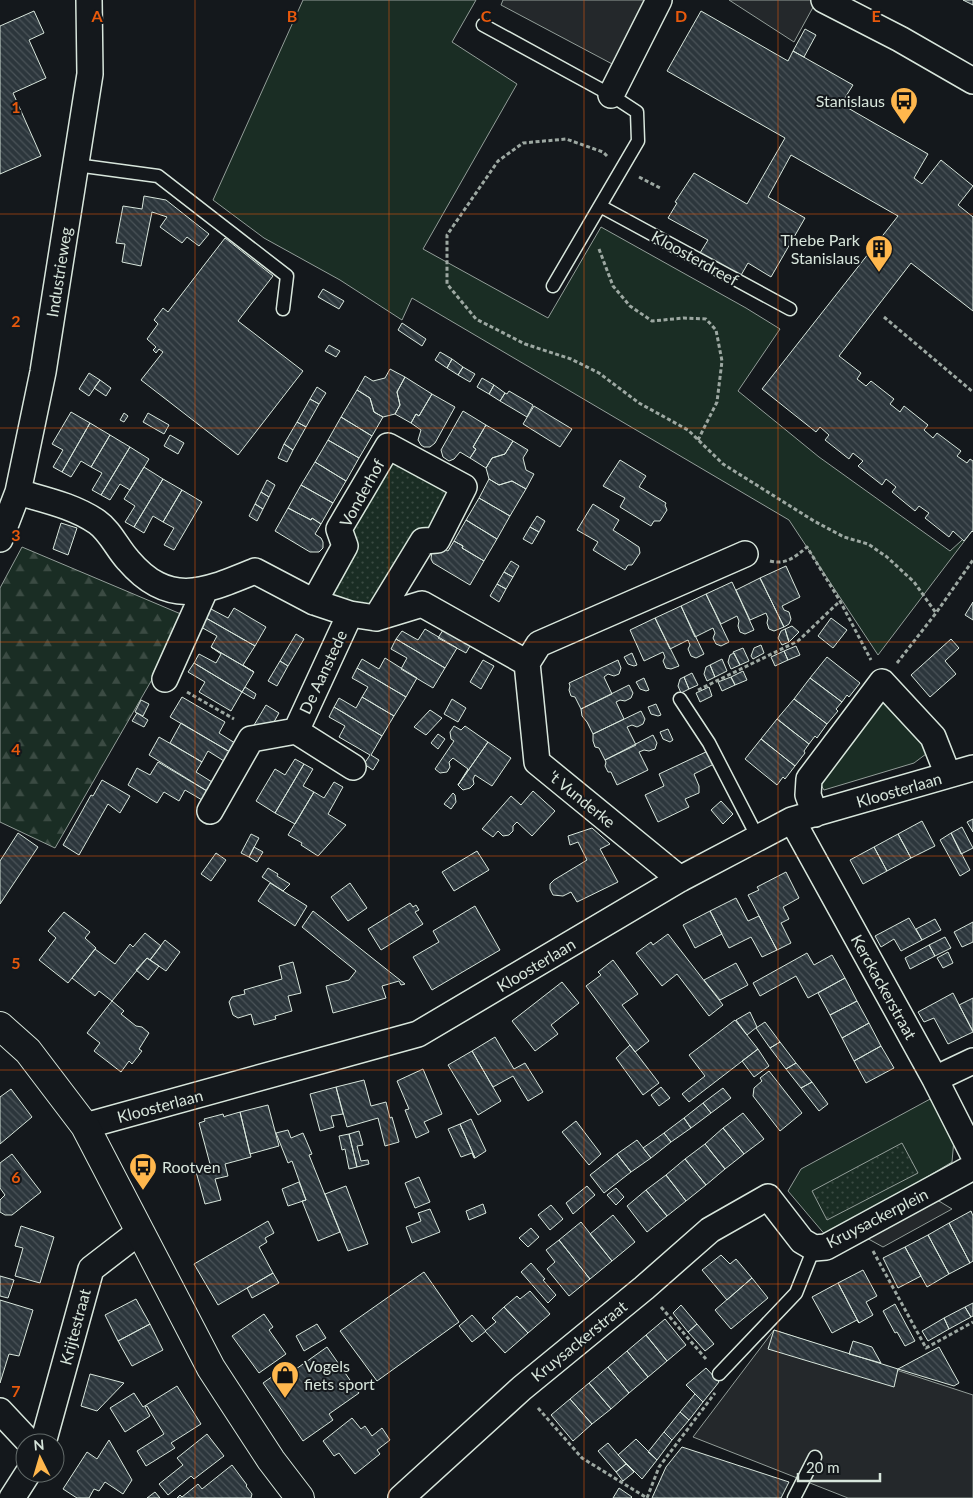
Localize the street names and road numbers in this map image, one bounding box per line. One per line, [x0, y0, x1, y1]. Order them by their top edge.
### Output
street label: Industrieweg [42, 225, 75, 318]
street label: Kloosterdreef [649, 226, 742, 289]
street label: Vonderhof [335, 455, 388, 530]
street label: De Aanstede [295, 627, 350, 717]
street label: 't Vunderke [545, 766, 619, 831]
street label: Kloosterlaan [854, 768, 944, 811]
street label: Kerckackerstraat [848, 931, 921, 1043]
street label: Kloosterlaan [493, 934, 578, 995]
street label: Kloosterlaan [115, 1085, 205, 1126]
street label: Kruysackerplein [823, 1184, 931, 1251]
street label: Krijtestraat [55, 1286, 94, 1367]
street label: Kruysackerstraat [527, 1296, 631, 1385]

